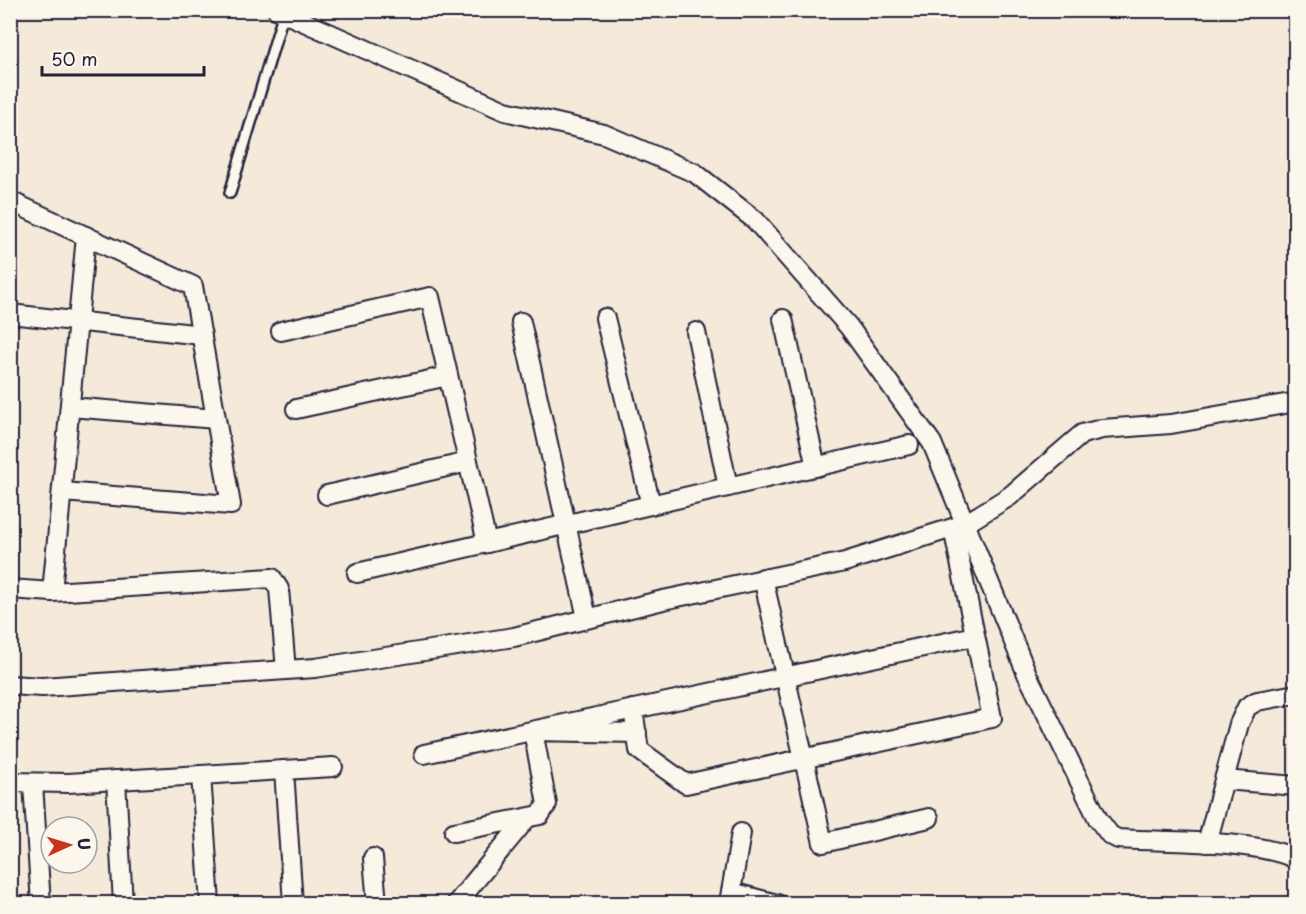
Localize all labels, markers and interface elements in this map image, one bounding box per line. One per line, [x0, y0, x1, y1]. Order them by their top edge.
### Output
scale bar [42, 39, 204, 77]
text: 50 m [51, 45, 98, 72]
north arrow [39, 815, 99, 875]
text: U [73, 837, 97, 851]

